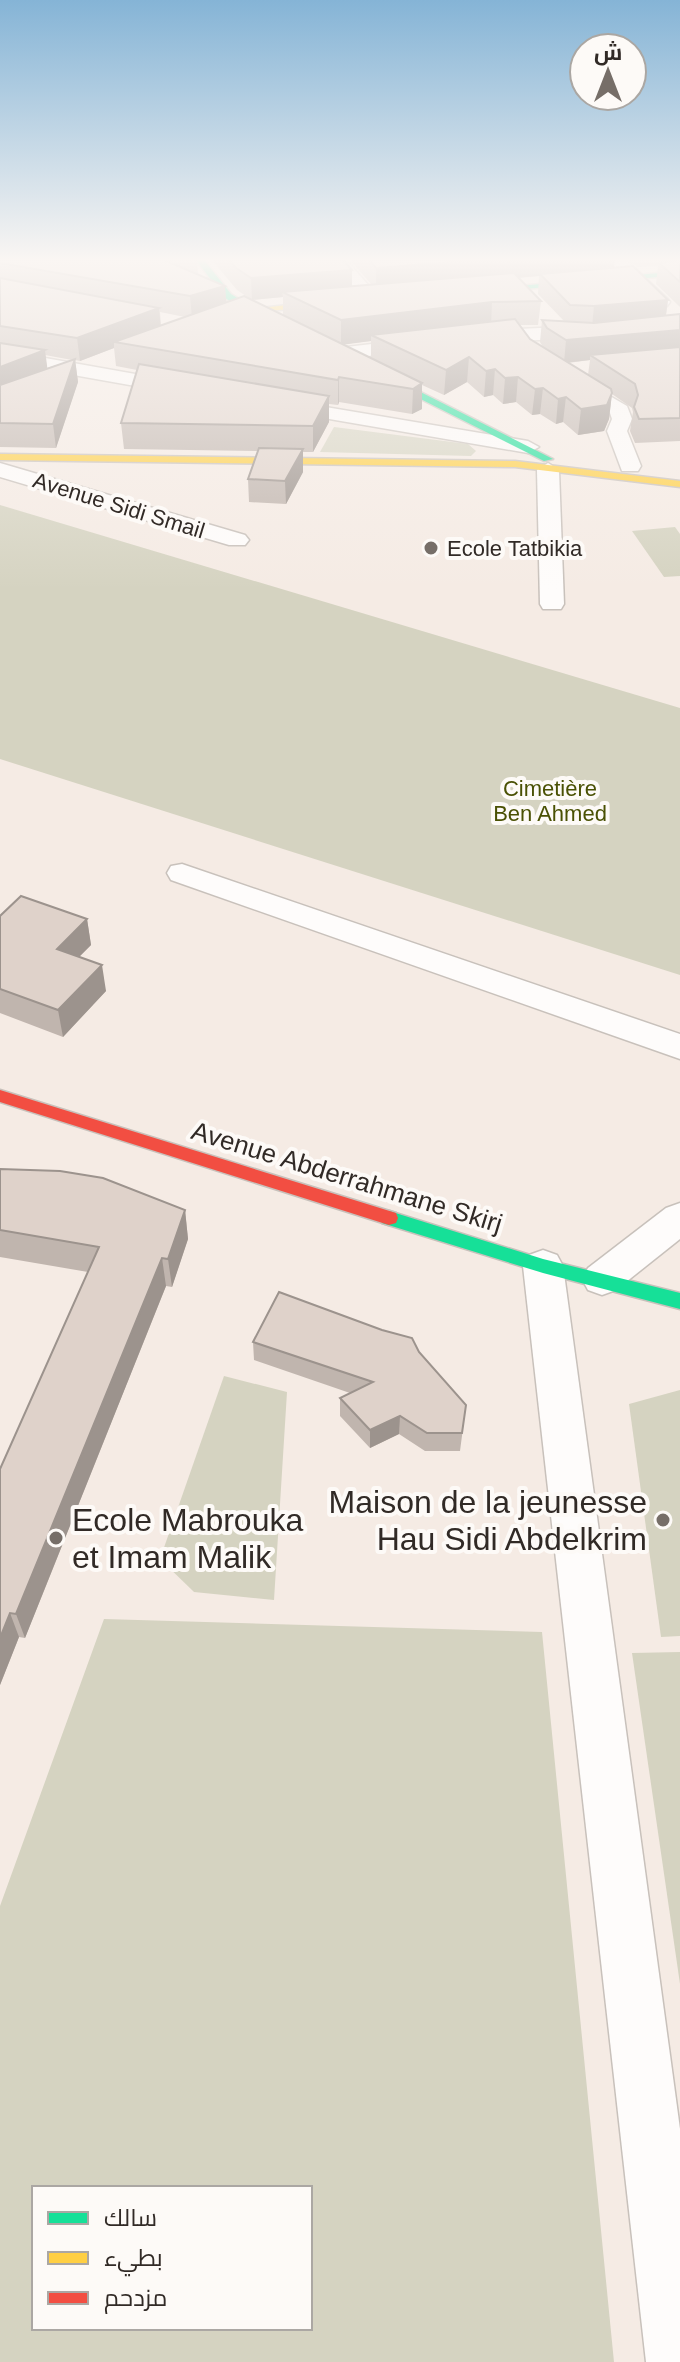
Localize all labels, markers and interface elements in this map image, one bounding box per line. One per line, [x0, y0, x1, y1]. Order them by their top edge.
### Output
north arrow [568, 32, 648, 112]
text: ش [594, 40, 622, 66]
street label: Avenue Sidi Smail [30, 467, 208, 543]
place label: Ecole Tatbikia [447, 536, 583, 561]
marker: Ecole Tatbikia [422, 539, 440, 557]
park label: Cimetière Ben Ahmed [493, 776, 607, 826]
street label: Avenue Abderrahmane Skirj [188, 1115, 506, 1239]
place label: Maison de la jeunesse Hau Sidi Abdelkrim [329, 1484, 647, 1557]
place label: Ecole Mabrouka et Imam Malik [72, 1502, 303, 1575]
marker: Maison de la jeunesse Hau Sidi Abdelkrim [654, 1511, 672, 1529]
marker: Ecole Mabrouka et Imam Malik [47, 1529, 65, 1547]
legend [32, 2186, 312, 2330]
text: سالك [104, 2204, 157, 2231]
text: بطيء [104, 2244, 163, 2277]
text: مزدحم [104, 2284, 167, 2314]

